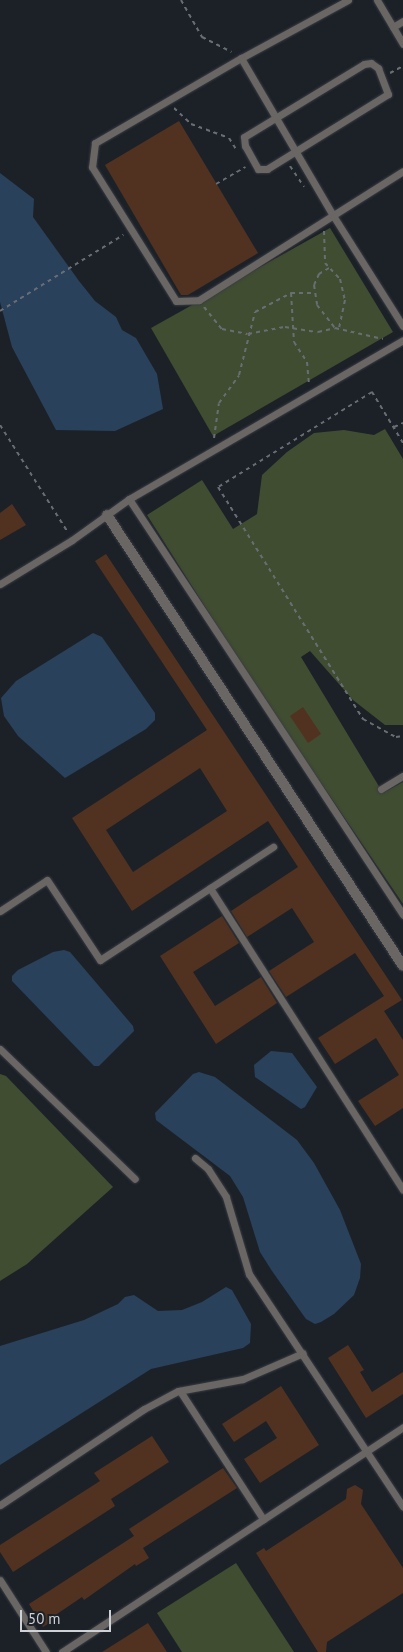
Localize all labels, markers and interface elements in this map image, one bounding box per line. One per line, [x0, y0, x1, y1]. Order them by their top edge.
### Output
scale bar [22, 1600, 114, 1632]
text: 50 m [28, 1609, 61, 1628]

